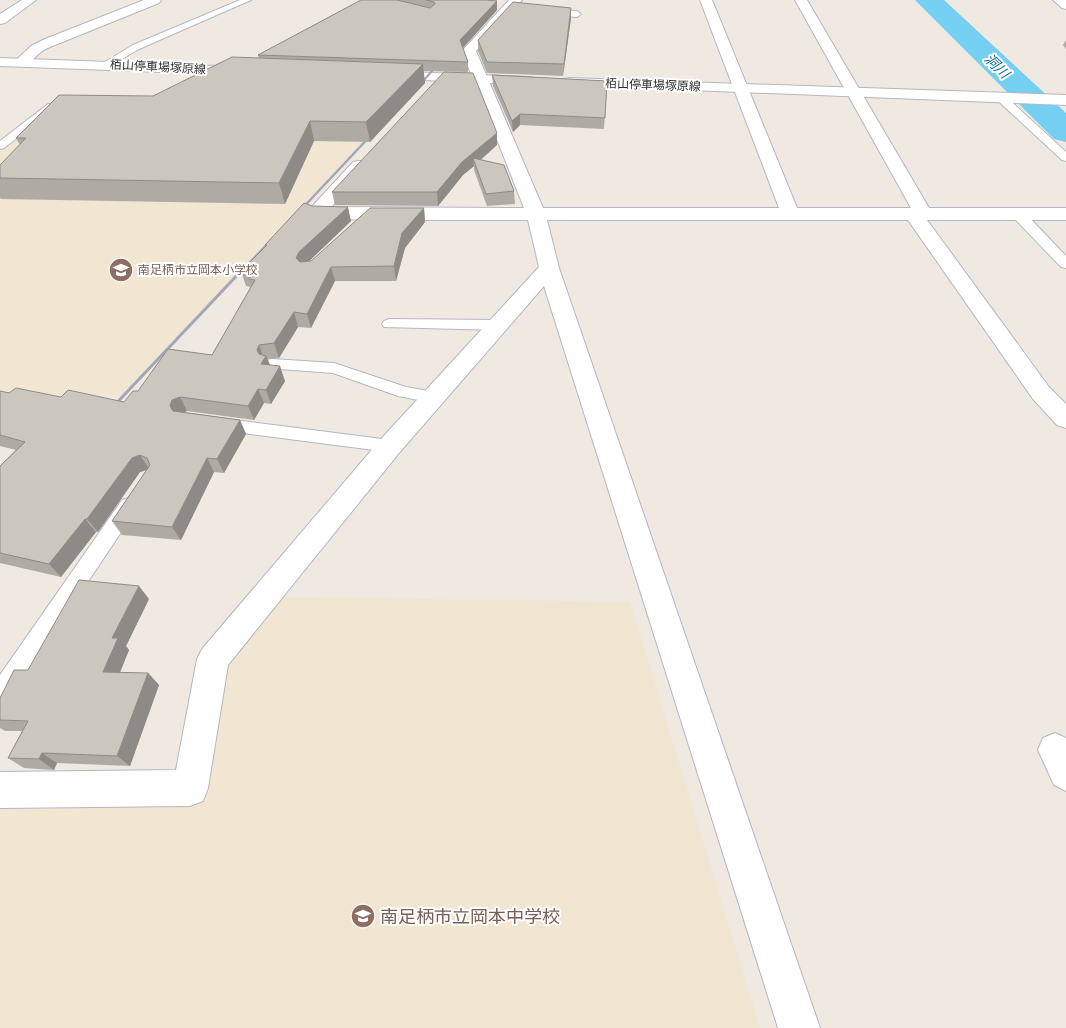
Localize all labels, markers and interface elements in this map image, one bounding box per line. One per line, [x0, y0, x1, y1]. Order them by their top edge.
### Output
water label: 洞川 [981, 51, 1014, 83]
street label: 栢山停車場塚原線 [110, 57, 206, 77]
street label: 栢山停車場塚原線 [605, 76, 701, 94]
school or university icon: 南足柄市立岡本小学校 [108, 257, 134, 283]
place label: 南足柄市立岡本小学校 [138, 263, 258, 277]
school or university icon: 南足柄市立岡本中学校 [350, 903, 376, 929]
place label: 南足柄市立岡本中学校 [380, 906, 560, 927]

